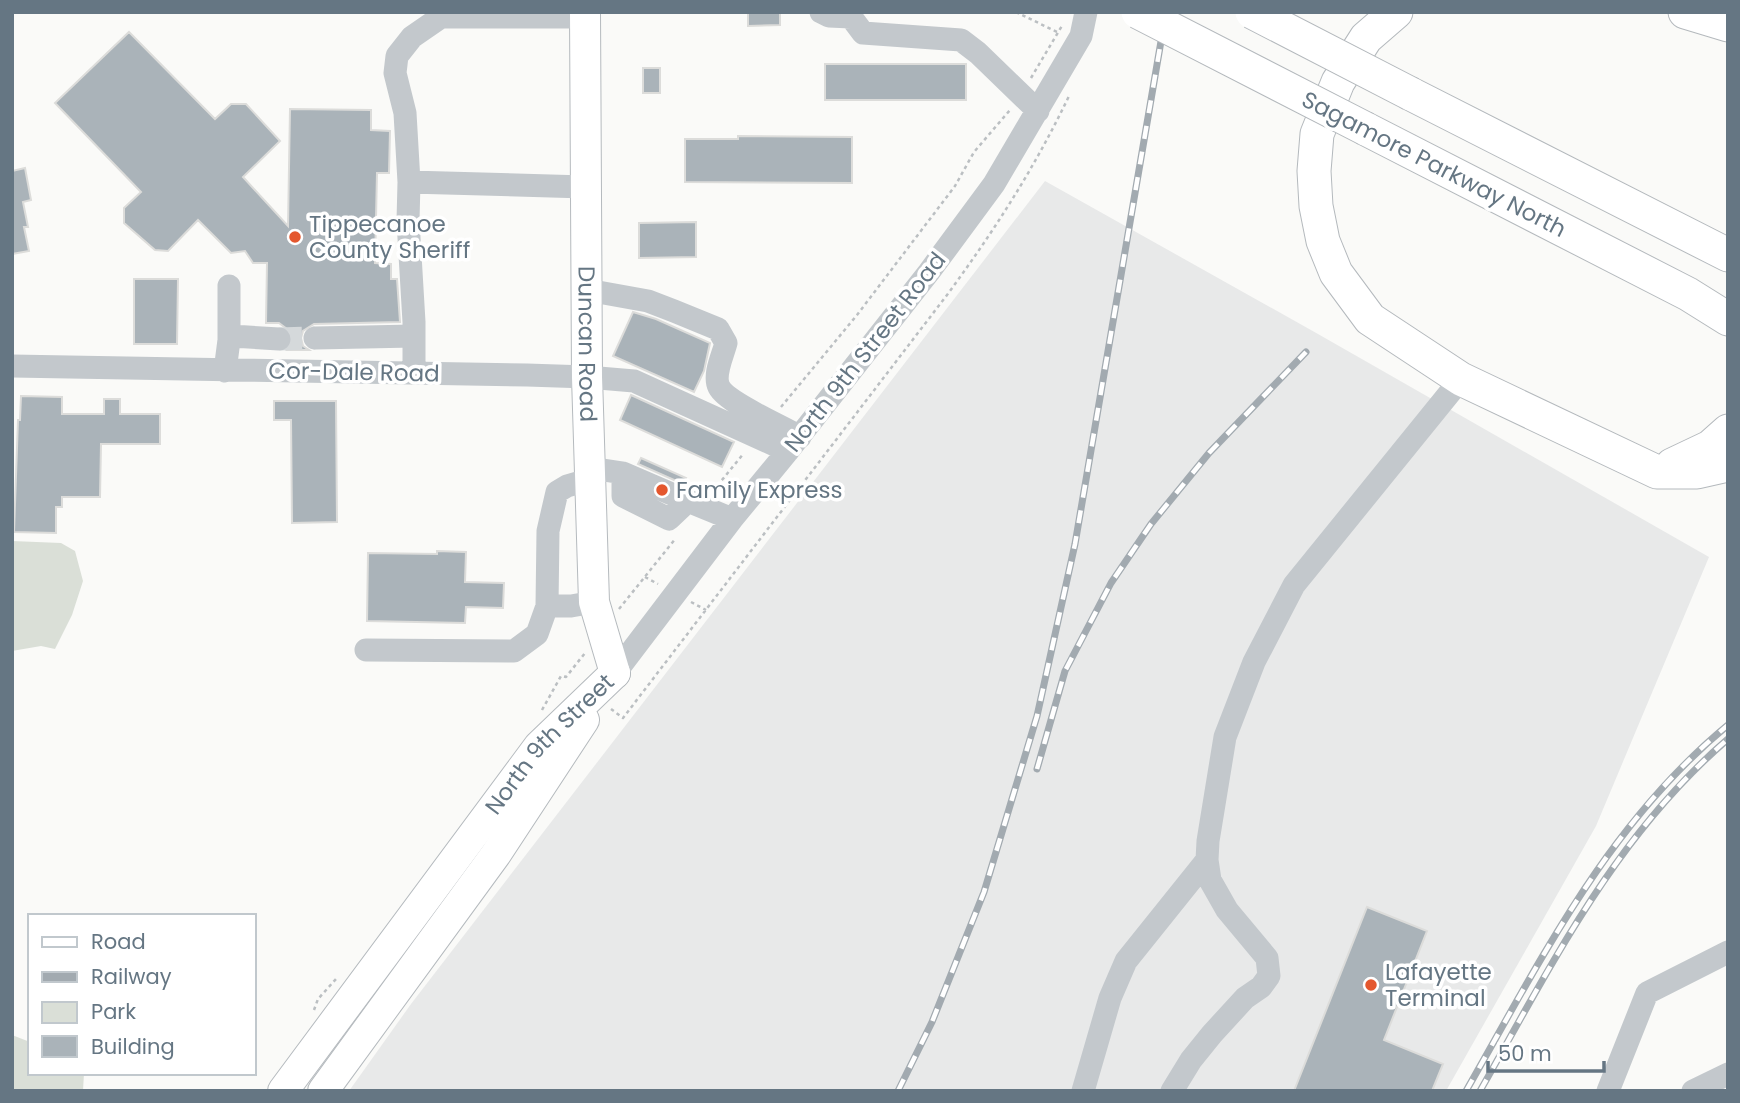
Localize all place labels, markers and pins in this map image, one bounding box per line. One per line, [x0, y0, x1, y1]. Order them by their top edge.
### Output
place label: Tippecanoe County Sheriff [309, 208, 470, 266]
marker: Tippecanoe County Sheriff [287, 229, 303, 245]
place label: Family Express [676, 474, 842, 506]
marker: Family Express [654, 482, 670, 498]
place label: Lafayette Terminal [1385, 956, 1492, 1014]
marker: Lafayette Terminal [1363, 977, 1379, 993]

